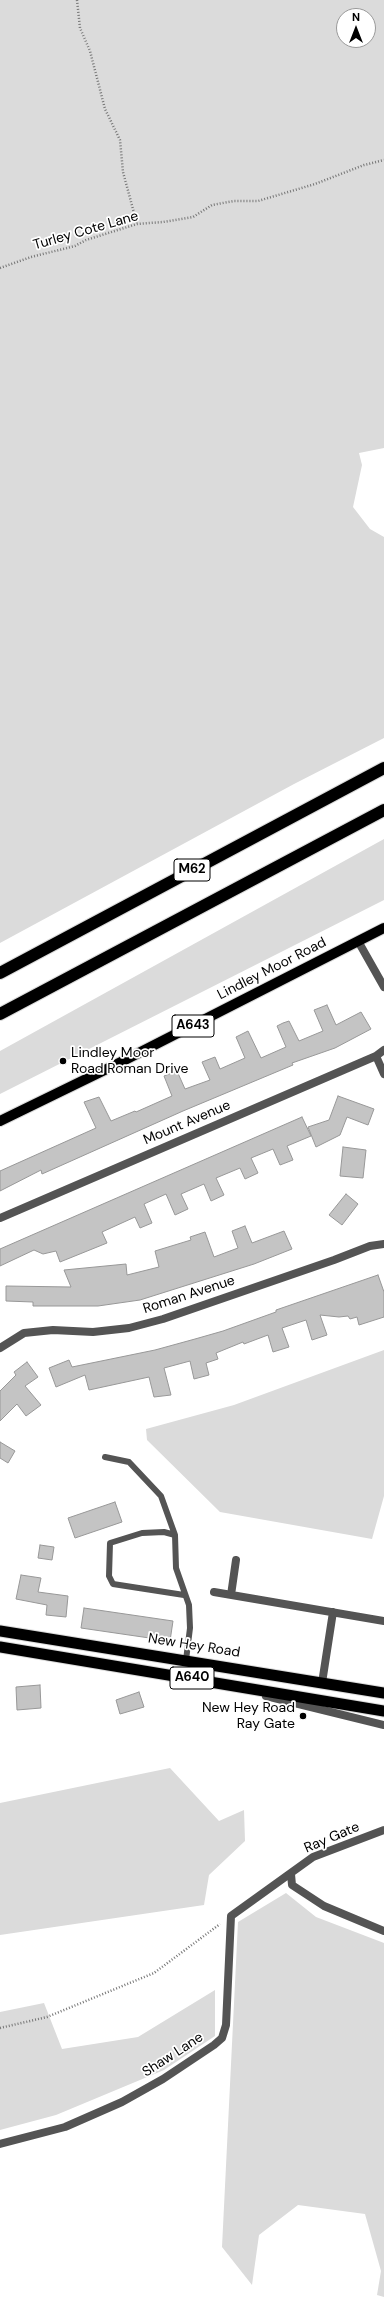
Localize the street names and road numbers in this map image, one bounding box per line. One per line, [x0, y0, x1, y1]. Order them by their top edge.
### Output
street label: Turley Cote Lane [31, 208, 141, 254]
road number: M62 [174, 859, 210, 881]
street label: Lindley Moor Road [215, 934, 329, 1004]
road number: A643 [172, 1015, 214, 1037]
street label: Mount Avenue [141, 1097, 233, 1149]
street label: Roman Avenue [141, 1272, 237, 1318]
street label: New Hey Road [147, 1630, 241, 1662]
road number: A640 [170, 1667, 214, 1689]
street label: Ray Gate [302, 1819, 362, 1857]
street label: Shaw Lane [139, 2029, 207, 2081]

